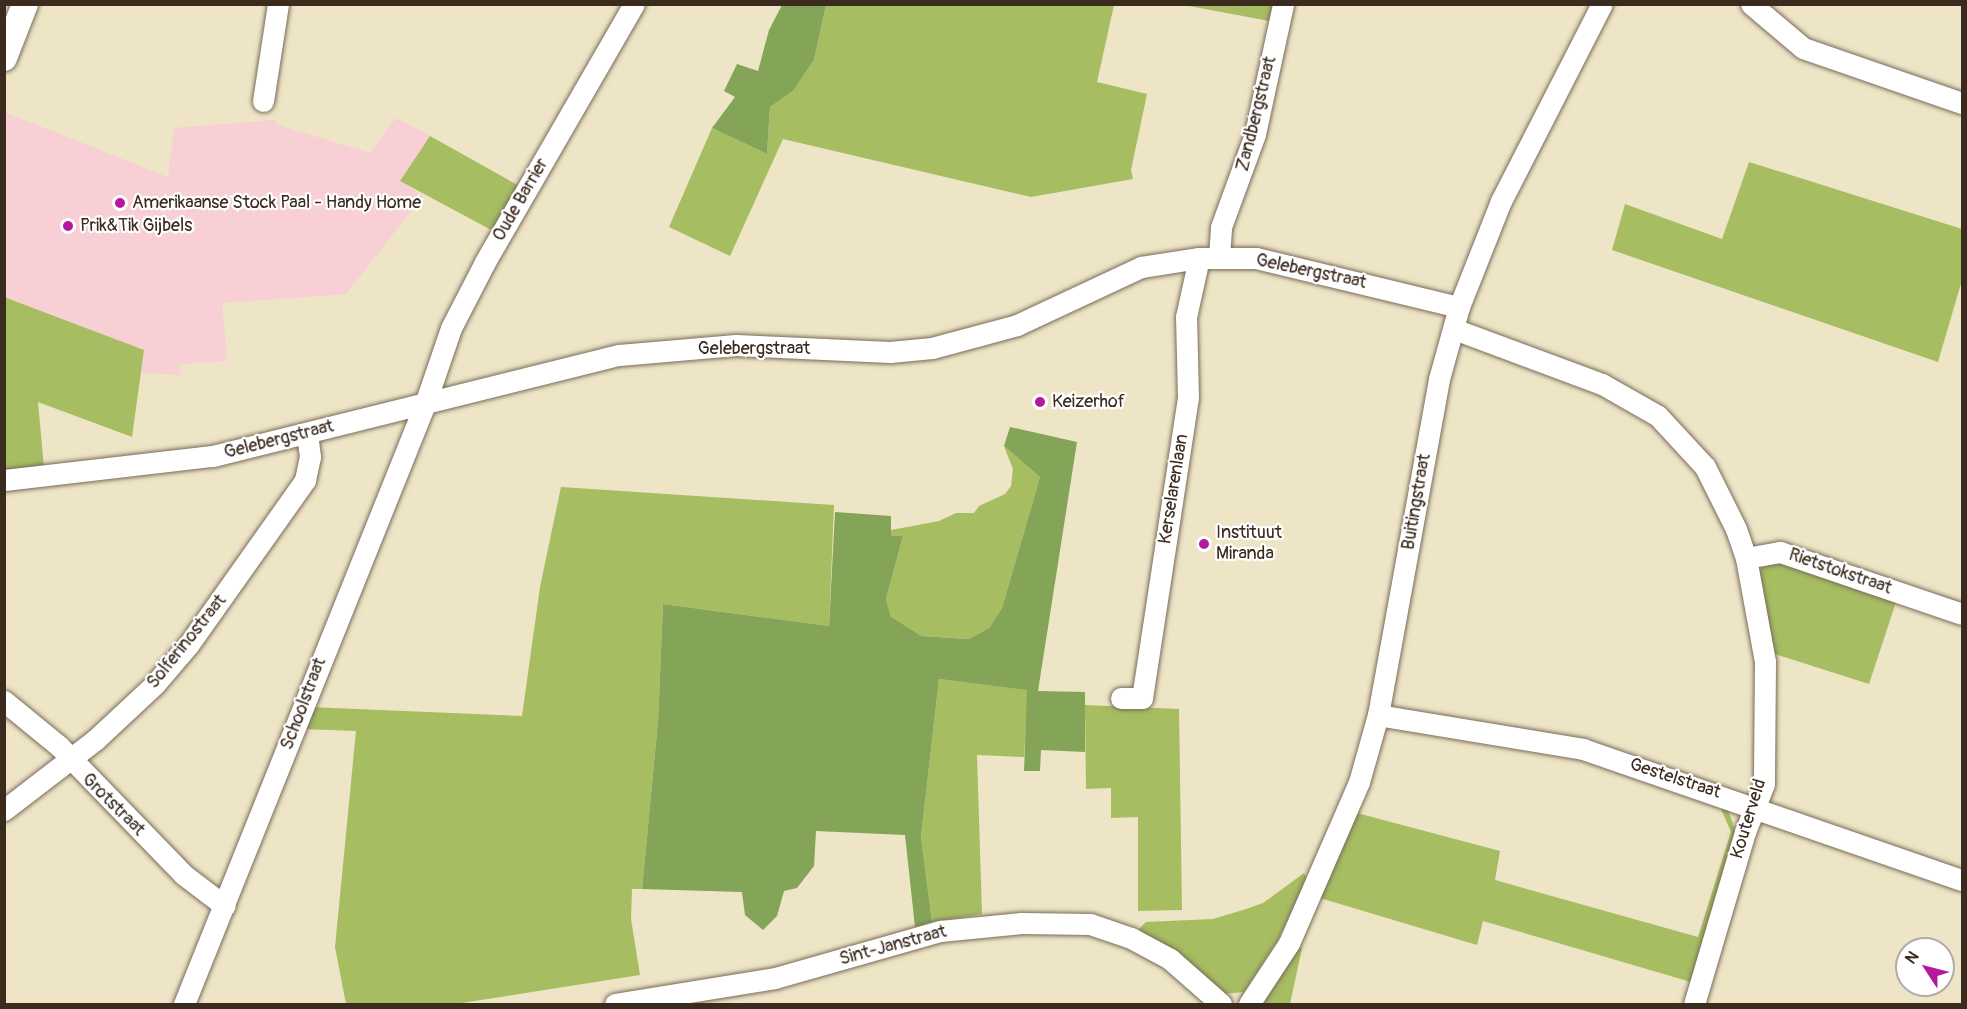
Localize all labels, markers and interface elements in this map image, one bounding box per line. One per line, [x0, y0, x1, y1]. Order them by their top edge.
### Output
street label: Zandbergstraat [1232, 54, 1282, 174]
street label: Oude Barrier [489, 155, 553, 245]
place label: Amerikaanse Stock Paal - Handy Home [132, 192, 421, 214]
marker: Amerikaanse Stock Paal - Handy Home [113, 196, 127, 210]
place label: Prik&Tik Gijbels [80, 215, 192, 237]
marker: Prik&Tik Gijbels [61, 219, 75, 233]
street label: Gelebergstraat [1254, 250, 1368, 294]
street label: Gelebergstraat [698, 338, 810, 360]
place label: Keizerhof [1052, 391, 1125, 413]
marker: Keizerhof [1033, 395, 1047, 409]
street label: Gelebergstraat [222, 416, 336, 464]
street label: Kerselarenlaan [1155, 432, 1193, 546]
street label: Buitingstraat [1398, 452, 1436, 552]
place label: Instituut Miranda [1216, 523, 1282, 566]
marker: Instituut Miranda [1197, 537, 1211, 551]
street label: Rietstokstraat [1786, 544, 1894, 600]
street label: Solferinostraat [143, 591, 231, 693]
street label: Schoolstraat [277, 655, 331, 753]
street label: Gestelstraat [1627, 754, 1723, 804]
street label: Grotstraat [77, 769, 149, 841]
street label: Kouterveld [1727, 777, 1771, 861]
street label: Sint-Janstraat [837, 921, 949, 971]
north arrow [1895, 937, 1955, 997]
text: N [1901, 947, 1923, 968]

